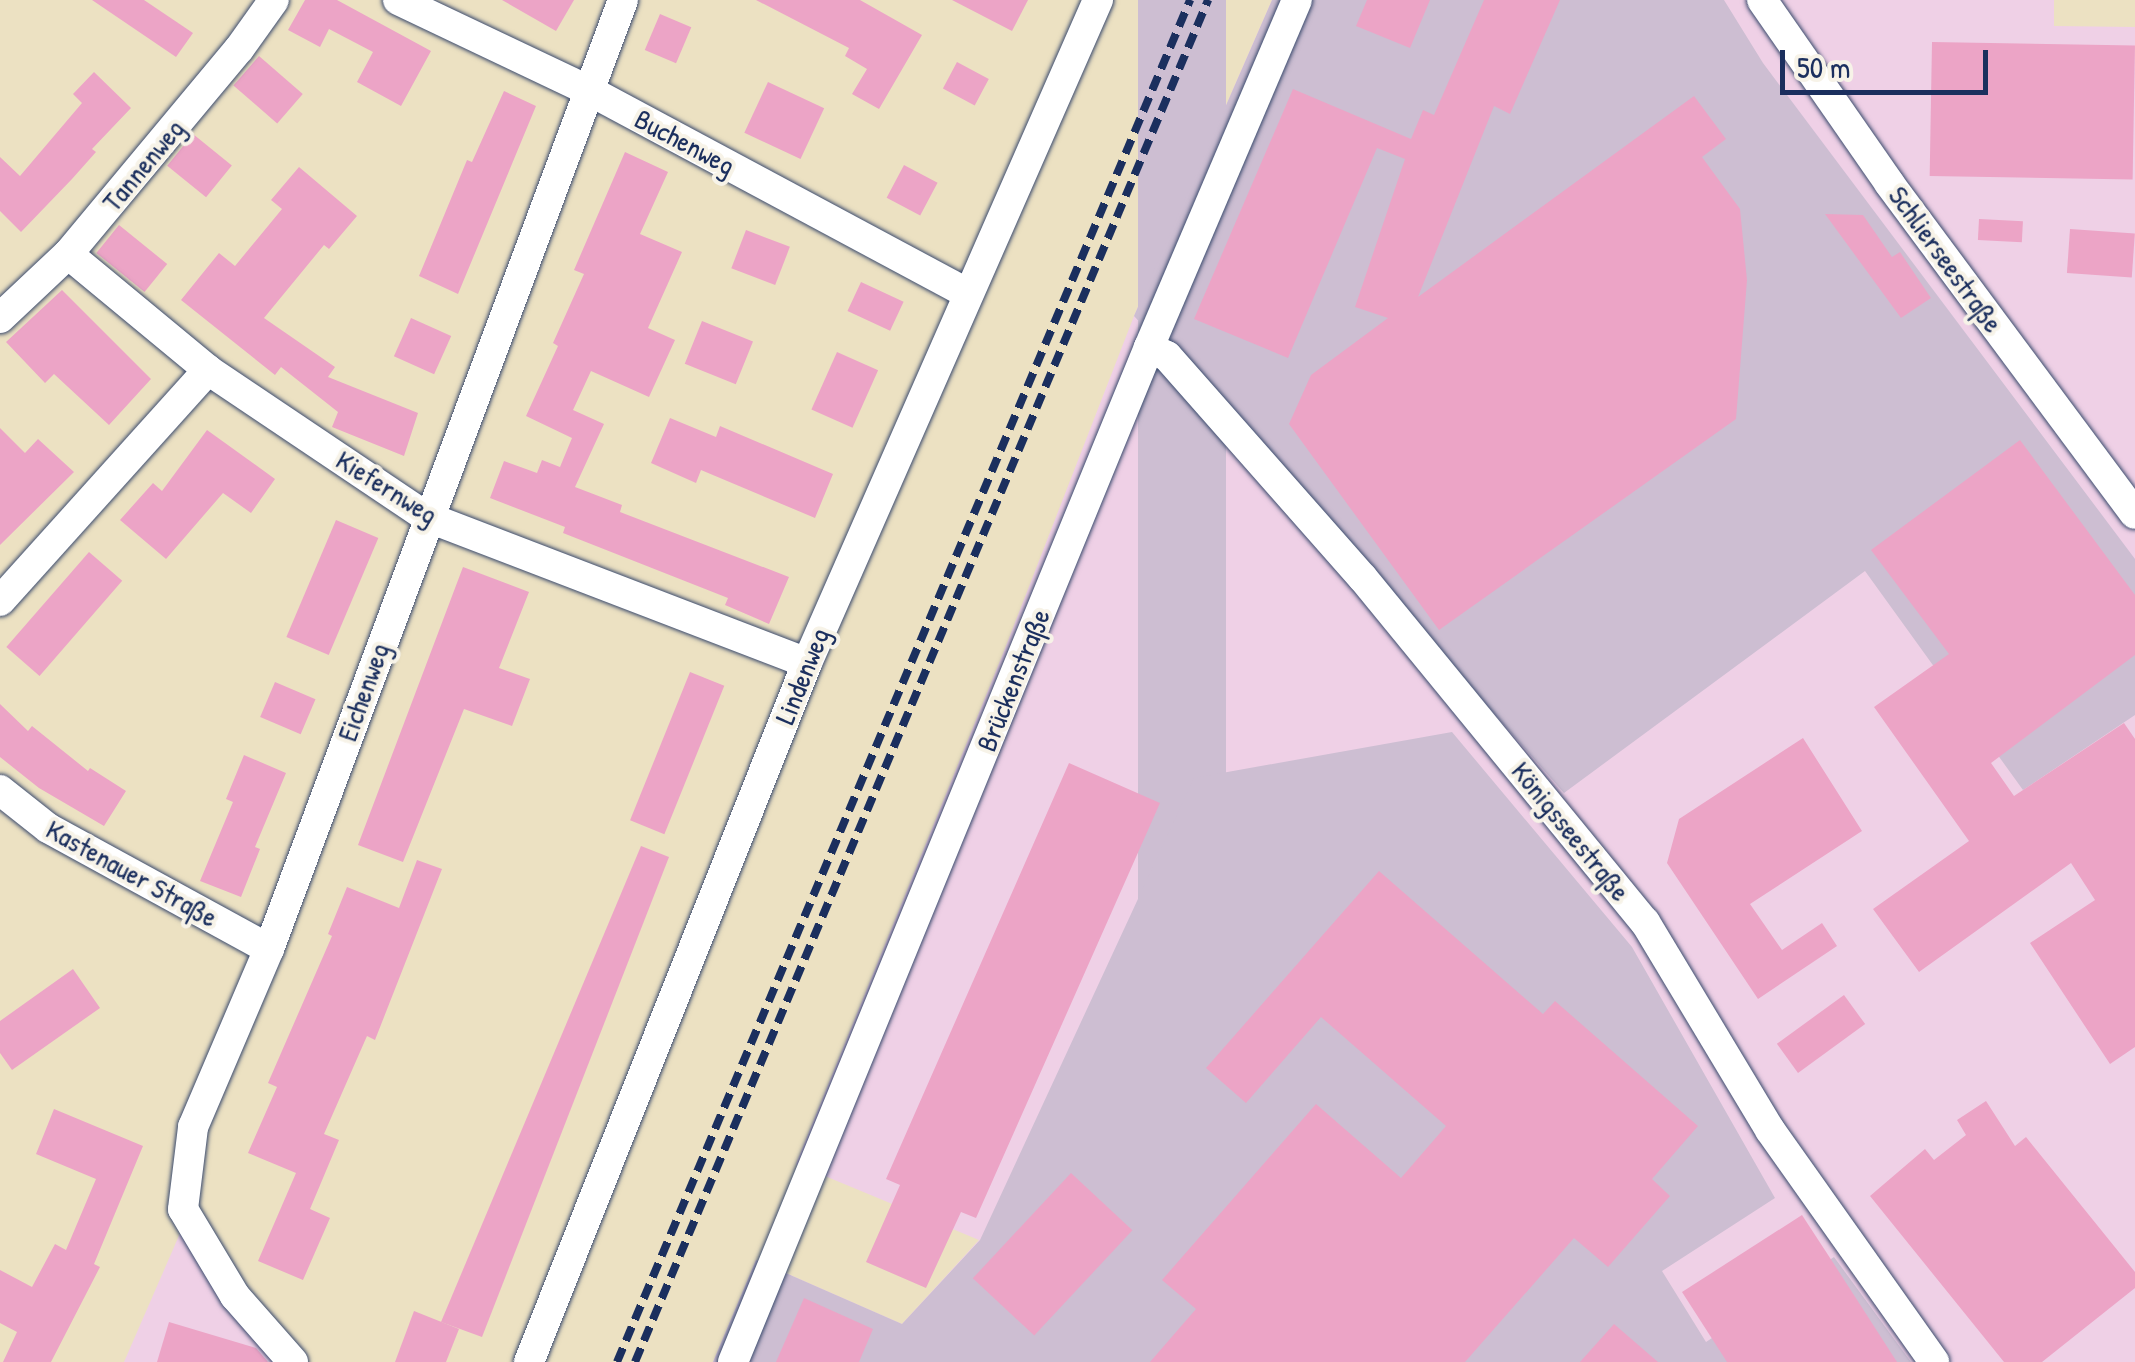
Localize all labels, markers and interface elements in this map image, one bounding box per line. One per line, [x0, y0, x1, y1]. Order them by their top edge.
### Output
scale bar [1785, 30, 1992, 92]
text: 50 m [1797, 47, 1850, 87]
street label: Buchenweg [629, 102, 741, 182]
street label: Tannenweg [95, 112, 191, 218]
street label: Schlierseestraße [1882, 179, 2010, 339]
street label: Kiefernweg [330, 443, 444, 531]
street label: Brückenstraße [969, 604, 1057, 756]
street label: Lindenweg [768, 623, 836, 729]
street label: Eichenweg [330, 638, 396, 746]
street label: Königsseestraße [1505, 755, 1637, 907]
street label: Kastenauer Straße [41, 812, 223, 934]

